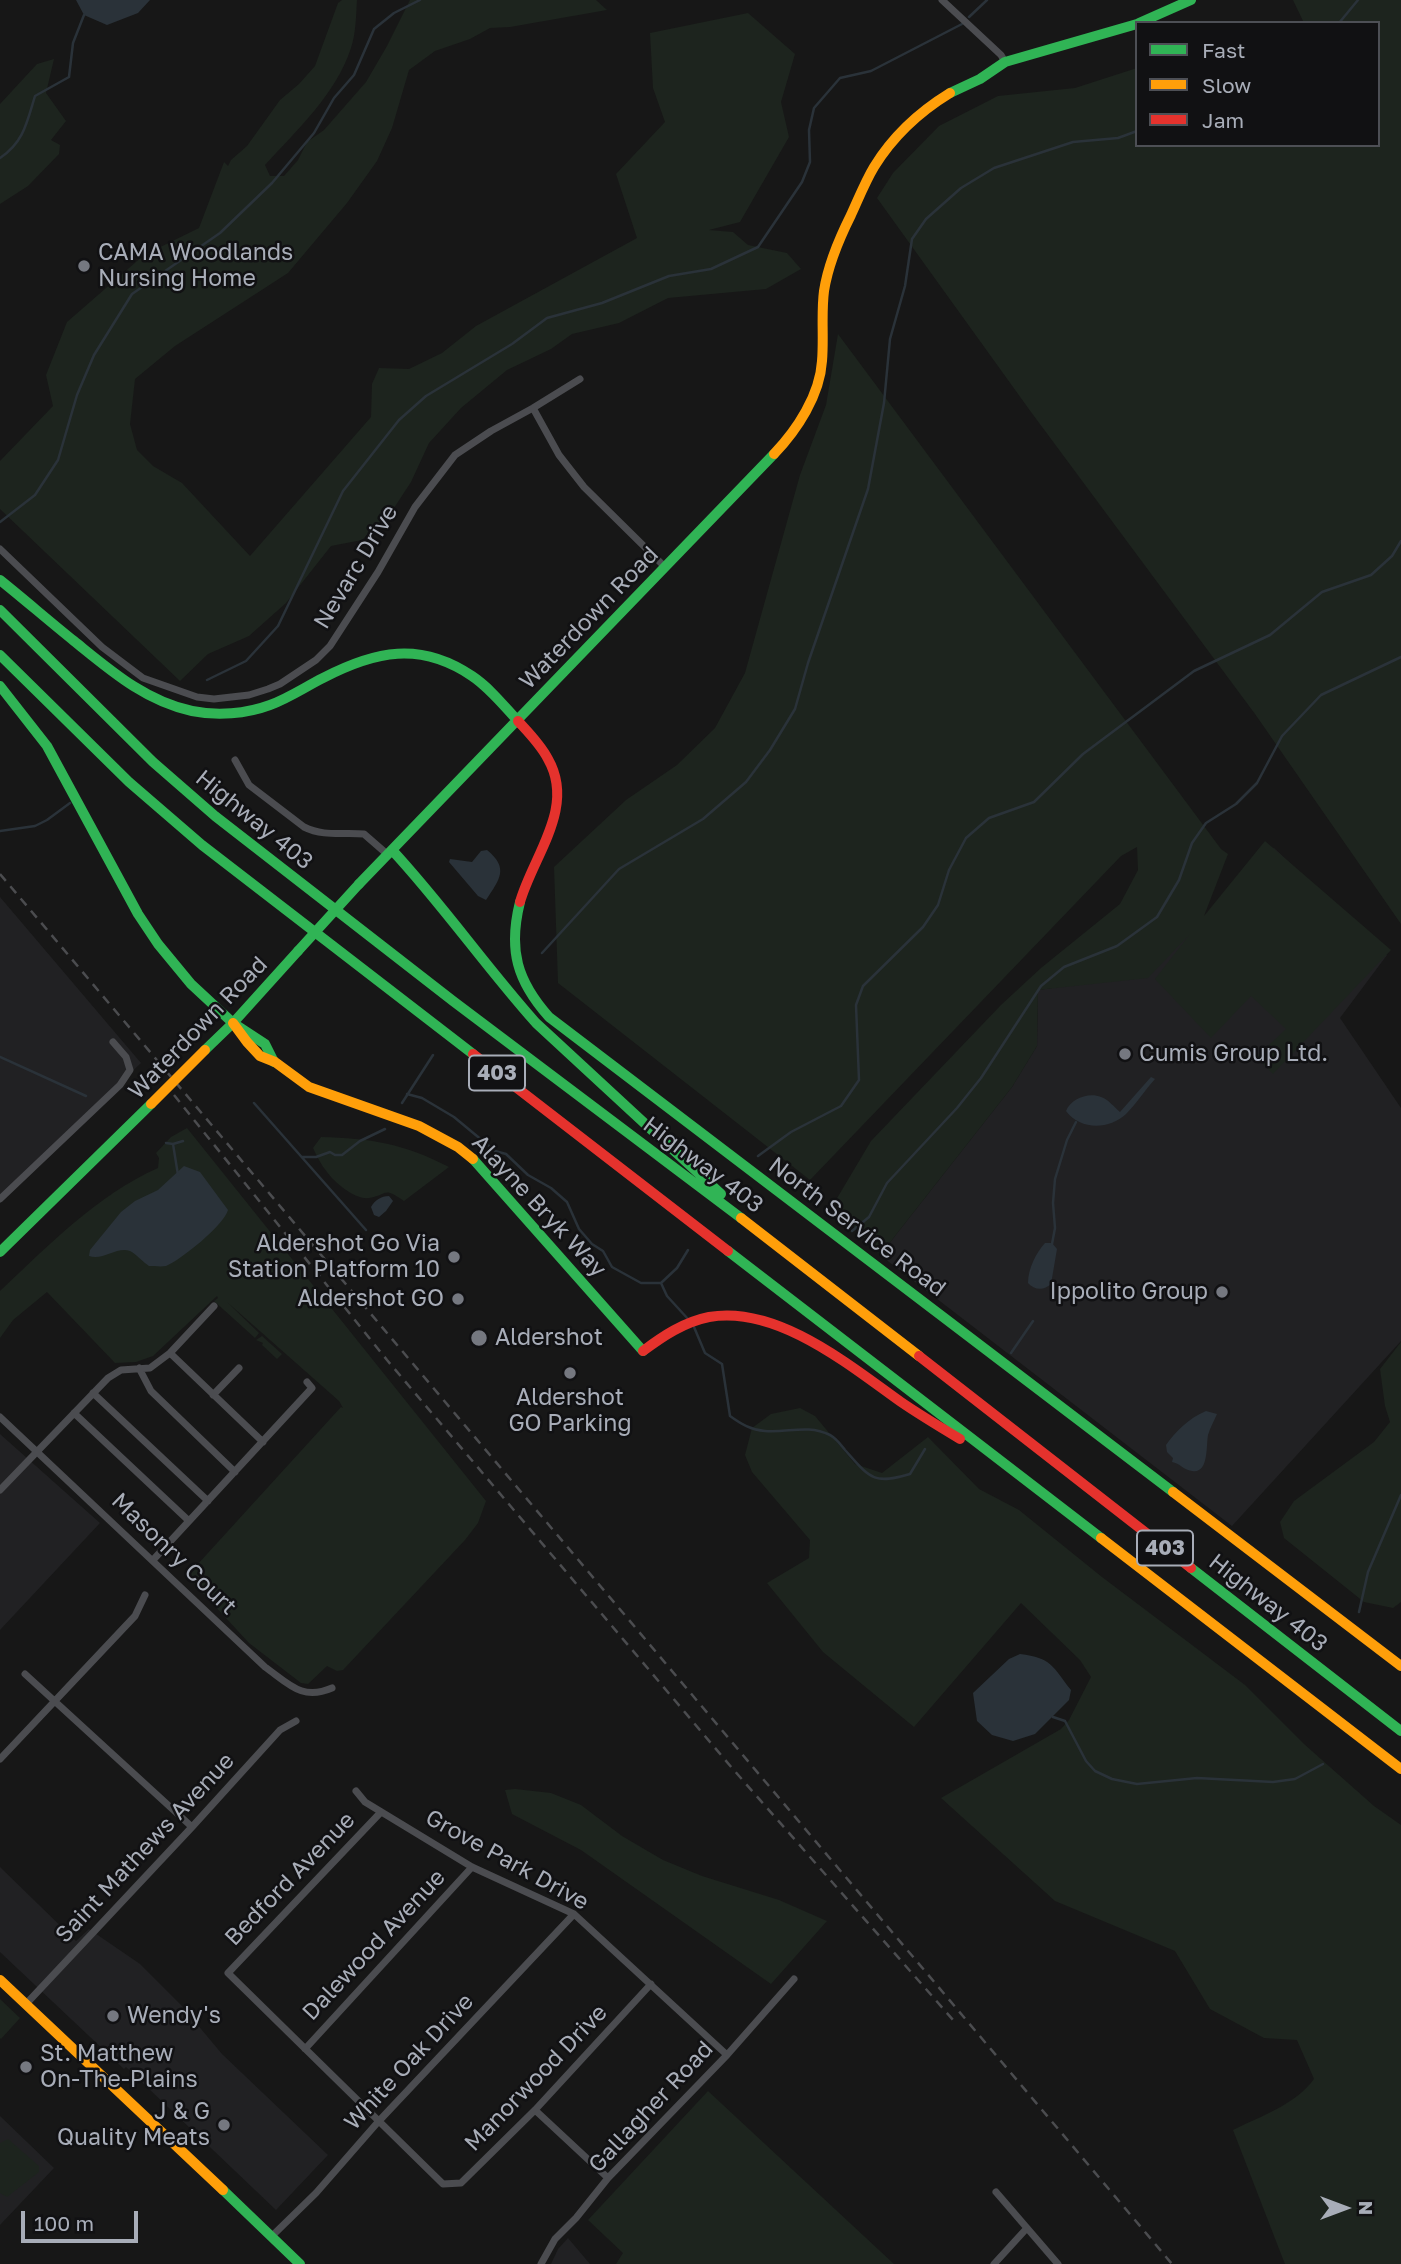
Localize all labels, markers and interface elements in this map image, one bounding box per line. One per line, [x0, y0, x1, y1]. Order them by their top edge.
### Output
legend [1135, 21, 1380, 147]
text: Fast [1202, 37, 1245, 63]
text: Slow [1202, 72, 1251, 98]
text: Jam [1202, 107, 1244, 133]
place label: CAMA Woodlands Nursing Home [98, 239, 293, 293]
marker: CAMA Woodlands Nursing Home [76, 258, 92, 274]
street label: Nevarc Drive [308, 500, 404, 634]
street label: Waterdown Road [514, 541, 664, 695]
street label: Highway 403 [190, 764, 318, 876]
street label: Waterdown Road [123, 951, 273, 1105]
place label: Cumis Group Ltd. [1139, 1040, 1328, 1068]
marker: Cumis Group Ltd. [1117, 1046, 1133, 1062]
road number: 403 [469, 1056, 525, 1090]
street label: Highway 403 [638, 1111, 768, 1219]
street label: Alayne Bryk Way [466, 1129, 612, 1283]
street label: North Service Road [763, 1151, 951, 1303]
place label: Aldershot Go Via Station Platform 10 [228, 1230, 440, 1284]
marker: Aldershot Go Via Station Platform 10 [446, 1249, 462, 1265]
place label: Ippolito Group [1050, 1278, 1208, 1306]
marker: Ippolito Group [1214, 1284, 1230, 1300]
place label: Aldershot GO [297, 1285, 444, 1313]
marker: Aldershot GO [450, 1291, 466, 1307]
place label: Aldershot [495, 1324, 603, 1352]
marker: Aldershot [469, 1328, 489, 1348]
marker: Aldershot GO Parking [562, 1365, 578, 1381]
place label: Aldershot GO Parking [508, 1384, 632, 1438]
street label: Masonry Court [106, 1487, 242, 1621]
road number: 403 [1137, 1530, 1193, 1566]
street label: Highway 403 [1203, 1548, 1333, 1658]
street label: Saint Mathews Avenue [50, 1747, 240, 1949]
street label: Grove Park Drive [421, 1804, 593, 1916]
street label: Bedford Avenue [219, 1807, 361, 1951]
street label: Dalewood Avenue [297, 1864, 451, 2026]
street label: White Oak Drive [339, 1988, 479, 2136]
street label: Manorwood Drive [459, 1999, 613, 2157]
place label: Wendy's [127, 2002, 221, 2030]
marker: Wendy's [105, 2008, 121, 2024]
street label: Gallagher Road [583, 2036, 719, 2178]
place label: St. Matthew On-The-Plains [40, 2040, 198, 2094]
marker: St. Matthew On-The-Plains [18, 2059, 34, 2075]
place label: J & G Quality Meats [57, 2098, 210, 2152]
marker: J & G Quality Meats [216, 2117, 232, 2133]
north arrow [1310, 2173, 1380, 2243]
scale bar [24, 2198, 142, 2242]
text: N [1355, 2201, 1378, 2215]
text: 100 m [34, 2210, 94, 2236]

